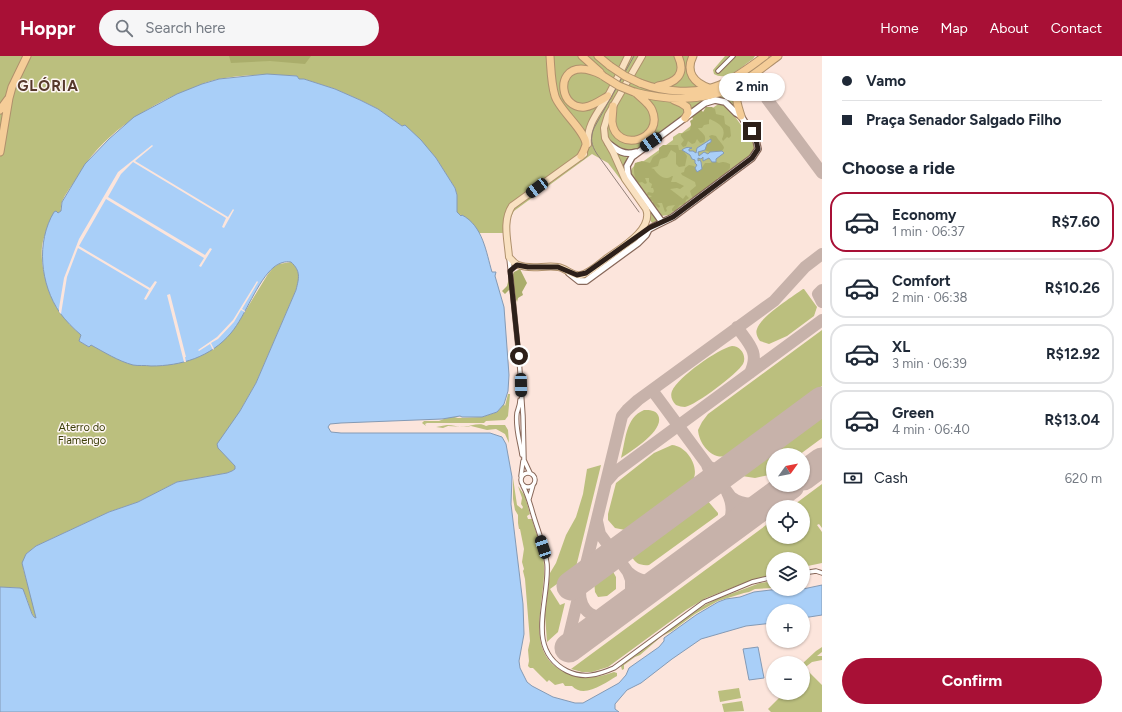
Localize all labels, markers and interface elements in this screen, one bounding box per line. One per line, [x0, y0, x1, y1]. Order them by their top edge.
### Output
search box [99, 10, 379, 46]
text: Hoppr [20, 17, 75, 40]
icon: search [113, 17, 135, 39]
text: Search here [145, 19, 225, 37]
text: Home [880, 20, 919, 37]
text: Map [941, 20, 968, 37]
text: About [990, 20, 1029, 37]
text: Contact [1051, 20, 1102, 37]
text: Vamo [866, 72, 906, 90]
callout: 2 min [719, 73, 785, 101]
district label: GLÓRIA [17, 77, 79, 95]
text: 2 min [736, 79, 768, 94]
text: Praça Senador Salgado Filho [866, 111, 1061, 129]
route end [743, 122, 761, 140]
car [638, 130, 664, 154]
text: Choose a ride [842, 157, 955, 179]
car [524, 176, 550, 200]
icon: car [844, 204, 880, 240]
text: Economy [892, 206, 957, 224]
text: R$7.60 [1052, 213, 1100, 231]
text: 1 min · 06:37 [892, 224, 965, 239]
icon: car [844, 270, 880, 306]
text: Comfort [892, 272, 951, 290]
text: R$10.26 [1045, 279, 1100, 297]
text: 2 min · 06:38 [892, 290, 968, 305]
icon: car [844, 336, 880, 372]
text: XL [892, 338, 910, 356]
text: R$12.92 [1046, 345, 1100, 363]
route start [510, 347, 528, 365]
text: 3 min · 06:39 [892, 356, 967, 371]
car [515, 373, 527, 397]
icon: car [844, 402, 880, 438]
text: Green [892, 404, 934, 422]
text: R$13.04 [1044, 411, 1100, 429]
park label: Aterro do Flamengo [58, 421, 106, 447]
text: 4 min · 06:40 [892, 422, 970, 437]
north arrow [766, 448, 810, 492]
map controls [766, 448, 810, 700]
icon: cash [842, 467, 864, 489]
text: Cash [874, 469, 908, 487]
text: 620 m [1065, 471, 1102, 486]
button: locate [766, 500, 810, 544]
car [534, 534, 552, 560]
button: layers [766, 552, 810, 596]
button: + [766, 604, 810, 648]
button: − [766, 656, 810, 700]
button: Confirm [842, 658, 1102, 704]

